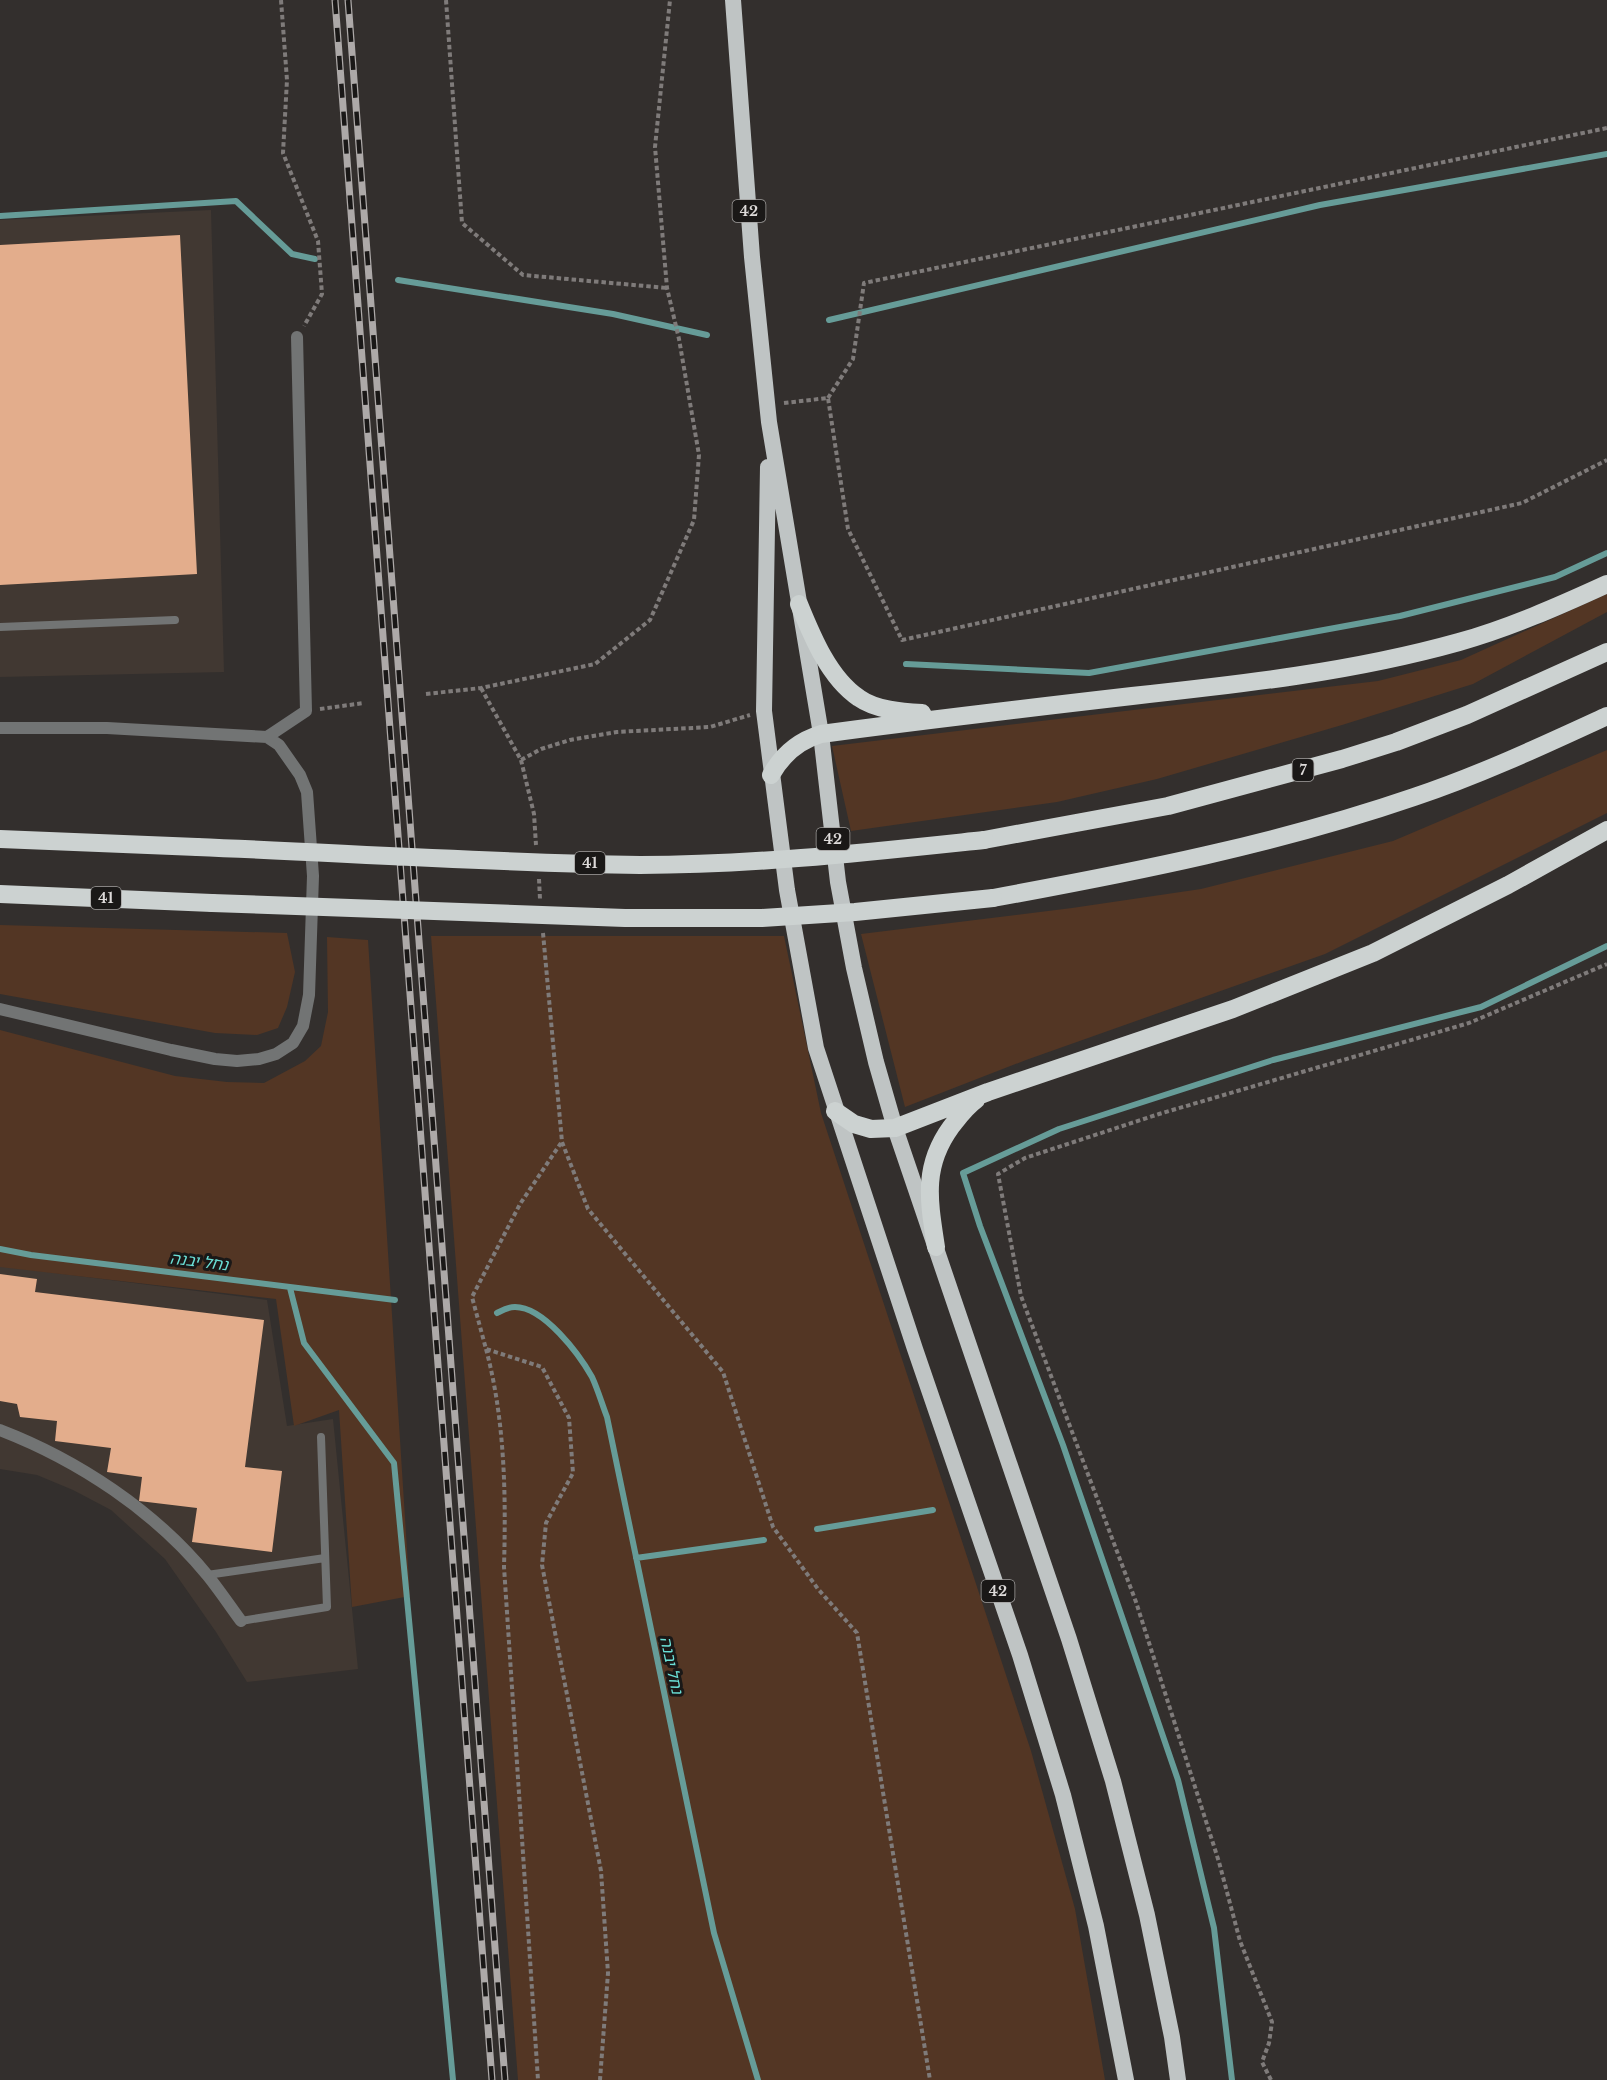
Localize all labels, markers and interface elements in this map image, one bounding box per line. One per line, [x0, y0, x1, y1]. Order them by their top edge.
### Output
road number: 42 [732, 200, 766, 222]
road number: 7 [1292, 759, 1314, 781]
road number: 42 [816, 828, 850, 850]
road number: 41 [575, 852, 605, 874]
road number: 41 [91, 887, 121, 909]
water label: נחל יבנה [169, 1248, 230, 1275]
road number: 42 [982, 1580, 1014, 1602]
water label: נחל יבנה [656, 1634, 688, 1697]

